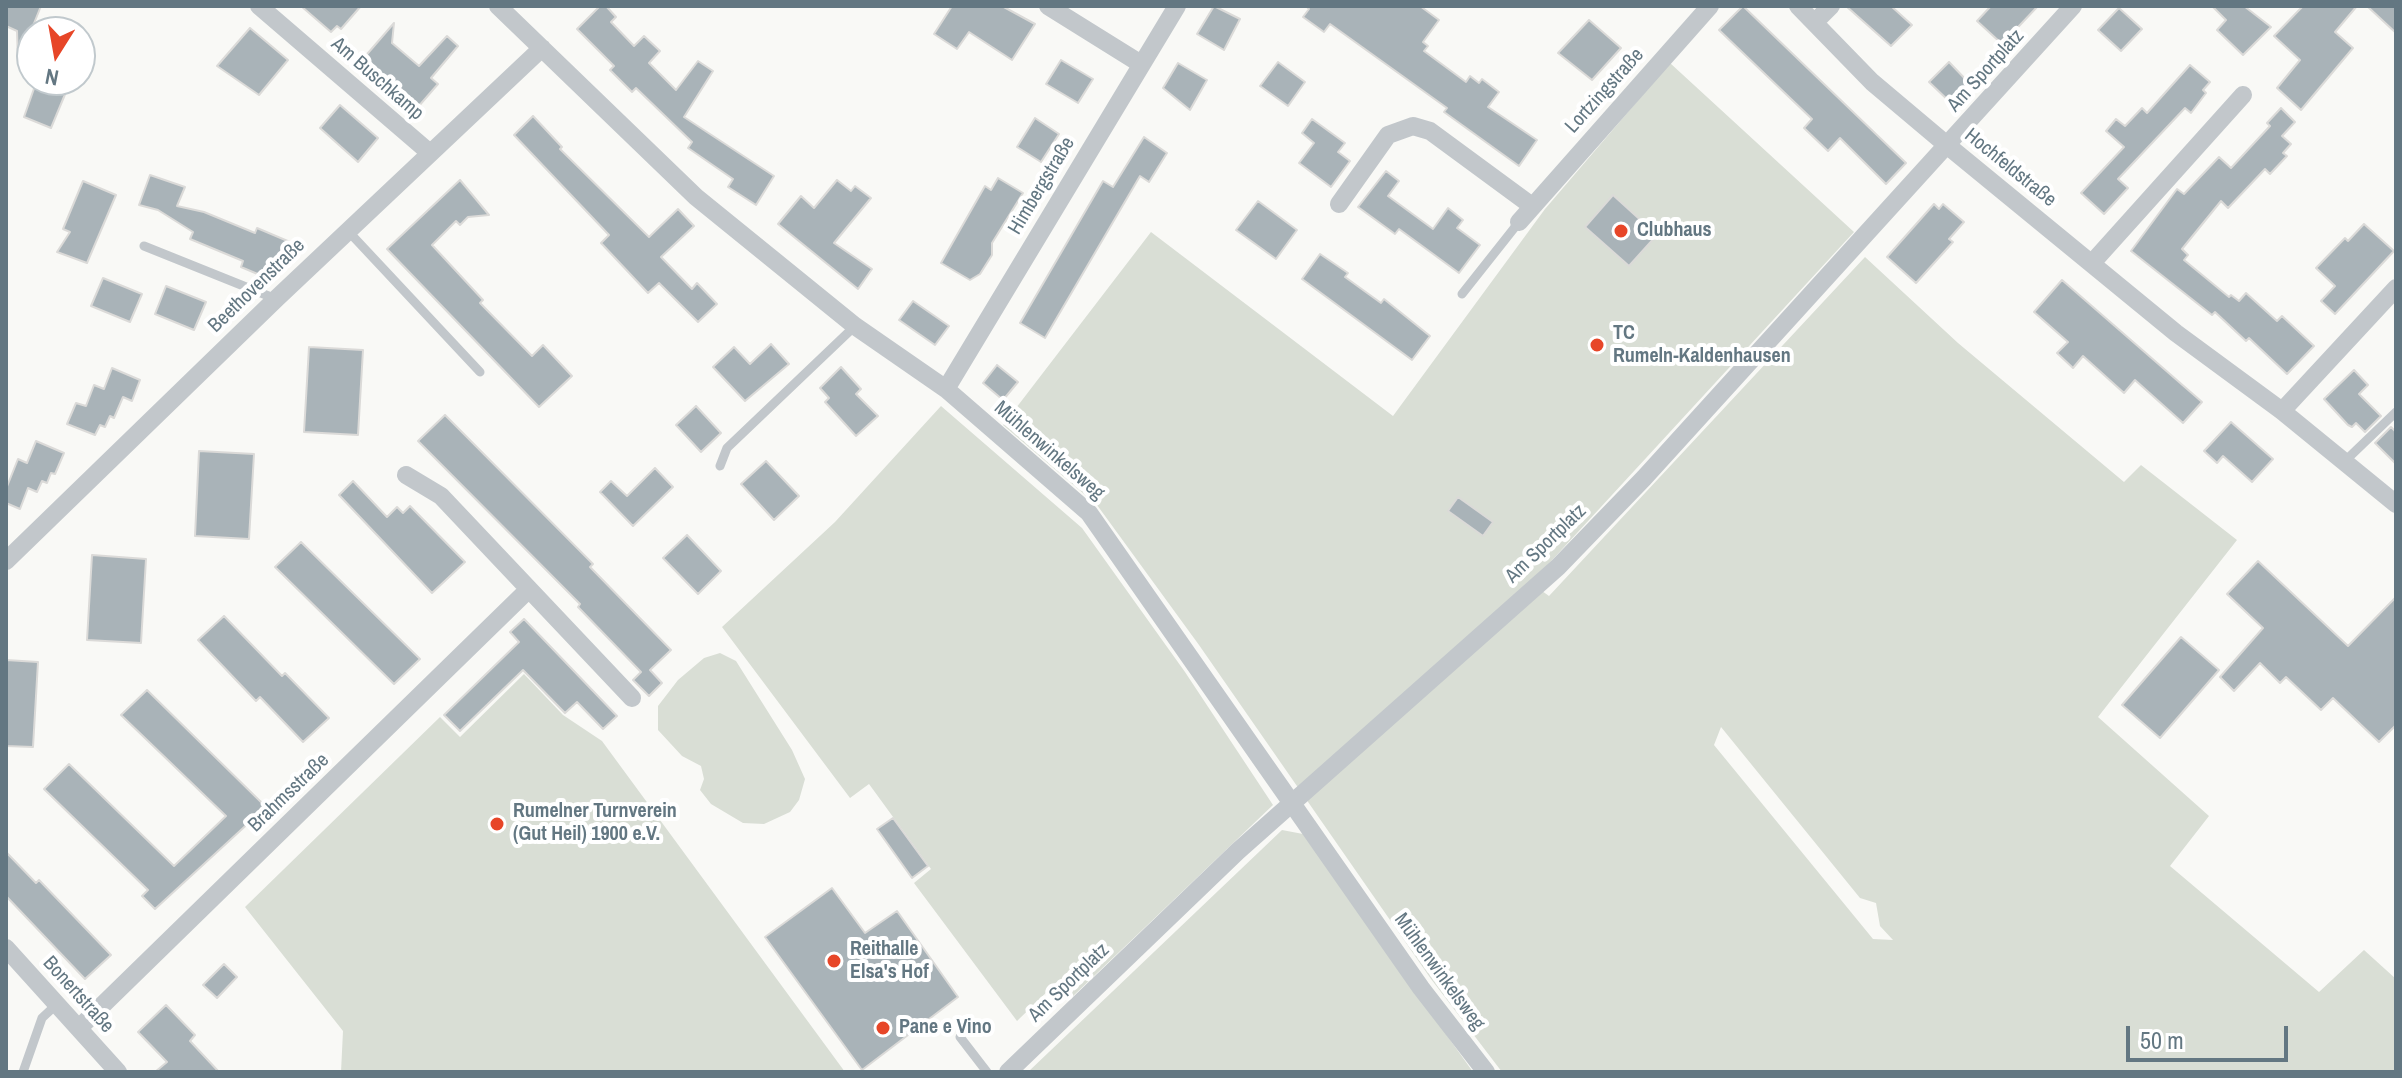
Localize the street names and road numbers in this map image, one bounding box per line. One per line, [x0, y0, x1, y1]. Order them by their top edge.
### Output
street label: Am Sportplatz [1943, 25, 2029, 117]
street label: Am Buschkamp [326, 32, 428, 126]
street label: Lortzingstraße [1561, 44, 1649, 138]
street label: Hochfeldstraße [1959, 124, 2061, 212]
street label: Himbergstraße [1004, 133, 1080, 239]
street label: Beethovenstraße [204, 234, 310, 338]
street label: Mühlenwinkelsweg [989, 396, 1109, 506]
street label: Am Sportplatz [1501, 500, 1591, 588]
street label: Brahmsstraße [244, 749, 334, 837]
street label: Mühlenwinkelsweg [1389, 909, 1489, 1035]
street label: Am Sportplatz [1024, 939, 1114, 1027]
street label: Bonertstraße [37, 952, 119, 1038]

